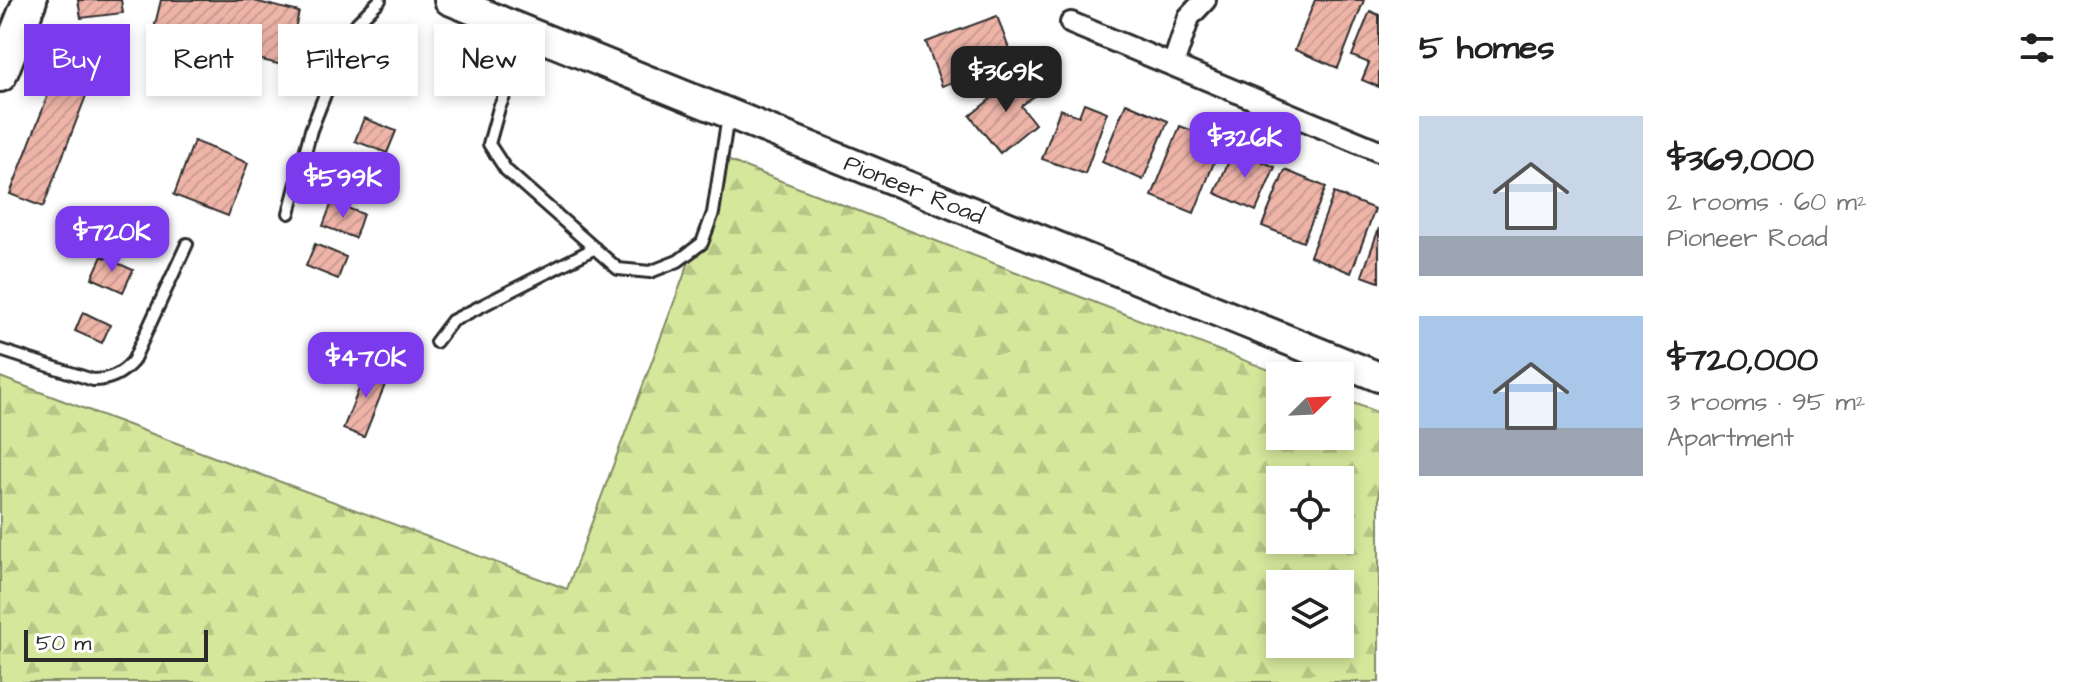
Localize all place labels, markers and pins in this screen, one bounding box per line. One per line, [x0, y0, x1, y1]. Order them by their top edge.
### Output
pin: $369K [950, 46, 1062, 114]
pin: $326K [1189, 112, 1301, 180]
pin: $599K [287, 152, 399, 220]
pin: $720K [56, 206, 168, 274]
pin: $470K [310, 332, 422, 400]

